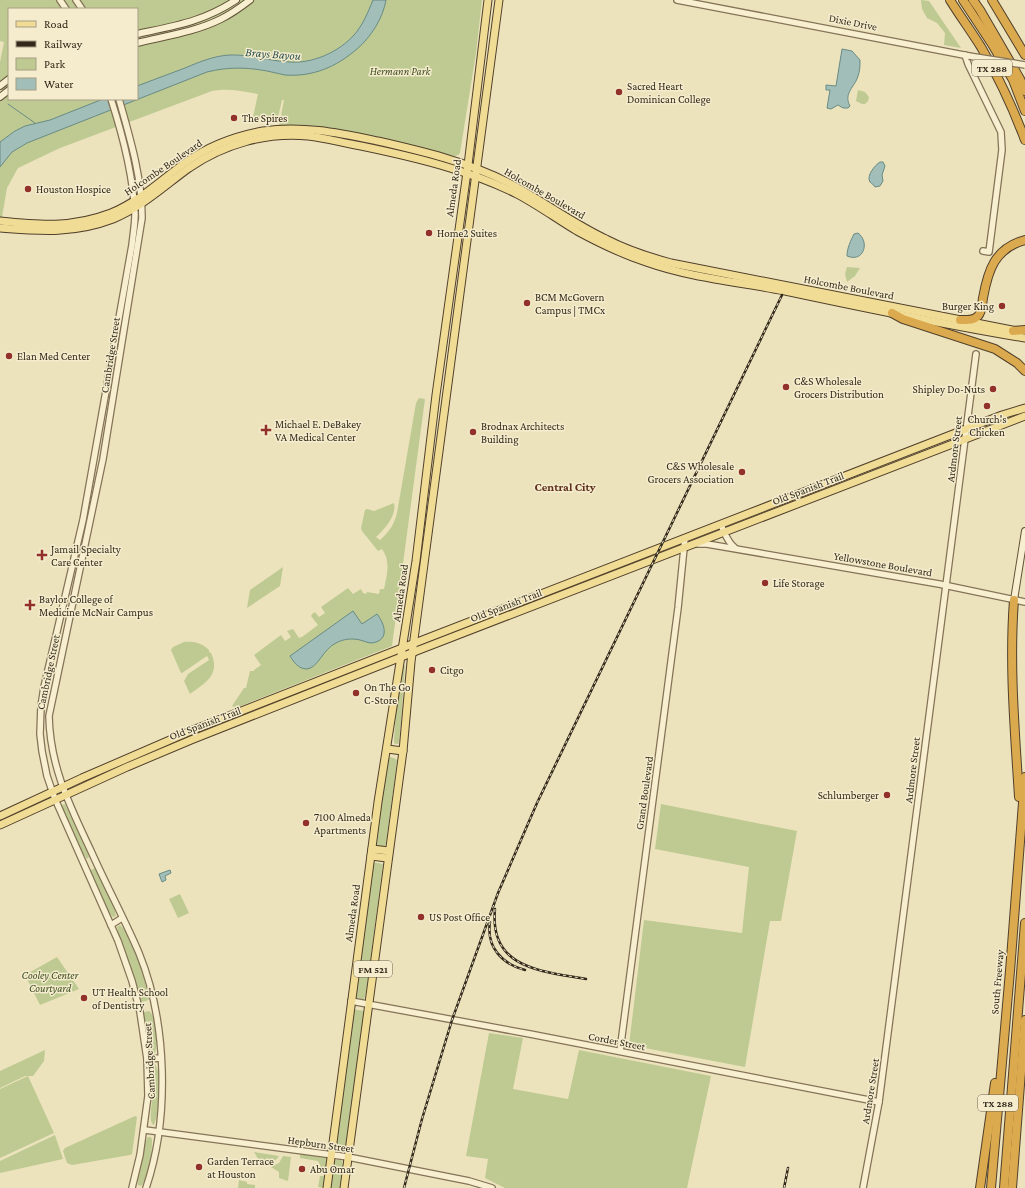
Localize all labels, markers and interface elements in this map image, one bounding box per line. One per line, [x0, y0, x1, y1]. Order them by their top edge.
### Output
legend [8, 8, 138, 100]
street label: Dixie Drive [828, 11, 878, 33]
text: Road [44, 17, 69, 31]
text: Railway [44, 37, 83, 51]
water label: Brays Bayou [245, 45, 301, 63]
text: Park [44, 57, 66, 71]
road number: TX 288 [972, 60, 1012, 76]
park label: Hermann Park [370, 65, 432, 77]
text: Water [44, 77, 74, 91]
place label: Sacred Heart Dominican College [627, 80, 711, 106]
marker: Sacred Heart Dominican College [614, 87, 624, 97]
place label: The Spires [242, 112, 287, 125]
marker: The Spires [229, 113, 239, 123]
street label: Holcombe Boulevard [122, 136, 204, 198]
street label: Almeda Road [443, 158, 463, 218]
street label: Holcombe Boulevard [502, 165, 588, 221]
place label: Houston Hospice [36, 183, 111, 196]
marker: Houston Hospice [23, 184, 33, 194]
place label: Home2 Suites [437, 227, 497, 239]
marker: Home2 Suites [424, 228, 434, 238]
street label: Holcombe Boulevard [803, 272, 895, 302]
place label: BCM McGovern Campus | TMCx [535, 291, 605, 317]
marker: BCM McGovern Campus | TMCx [522, 298, 532, 308]
place label: Burger King [942, 300, 995, 313]
marker: Burger King [997, 301, 1007, 311]
street label: Cambridge Street [98, 316, 123, 394]
place label: Elan Med Center [17, 350, 90, 362]
marker: Elan Med Center [4, 351, 14, 361]
place label: C&S Wholesale Grocers Distribution [794, 375, 884, 400]
marker: C&S Wholesale Grocers Distribution [781, 382, 791, 392]
place label: Shipley Do-Nuts [913, 383, 985, 396]
marker: Shipley Do-Nuts [988, 384, 998, 394]
marker: Church's Chicken [982, 401, 992, 411]
place label: Church's Chicken [967, 413, 1007, 438]
street label: Ardmore Street [944, 415, 964, 483]
place label: Michael E. DeBakey VA Medical Center [275, 418, 362, 443]
place label: Brodnax Architects Building [481, 420, 564, 446]
marker: Michael E. DeBakey VA Medical Center [260, 424, 272, 436]
marker: Brodnax Architects Building [468, 427, 478, 437]
place label: C&S Wholesale Grocers Association [648, 460, 734, 485]
marker: C&S Wholesale Grocers Association [737, 467, 747, 477]
street label: Old Spanish Trail [770, 469, 846, 508]
district label: Central City [534, 480, 596, 494]
place label: Jamail Specialty Care Center [50, 543, 122, 568]
marker: Jamail Specialty Care Center [36, 549, 48, 561]
street label: Yellowstone Boulevard [833, 549, 933, 579]
street label: Almeda Road [390, 563, 410, 623]
place label: Life Storage [773, 577, 825, 590]
marker: Life Storage [760, 578, 770, 588]
street label: Old Spanish Trail [468, 586, 544, 625]
place label: Baylor College of Medicine McNair Campus [39, 593, 153, 619]
marker: Baylor College of Medicine McNair Campus [24, 599, 36, 611]
street label: Cambridge Street [34, 633, 63, 711]
place label: Citgo [440, 664, 464, 677]
marker: Citgo [427, 665, 437, 675]
place label: On The Go C-Store [364, 681, 411, 706]
marker: On The Go C-Store [351, 688, 361, 698]
street label: Old Spanish Trail [167, 704, 243, 743]
street label: Ardmore Street [902, 736, 922, 804]
street label: Grand Boulevard [633, 755, 655, 831]
place label: Schlumberger [818, 789, 879, 802]
marker: Schlumberger [882, 790, 892, 800]
place label: 7100 Almeda Apartments [314, 811, 371, 837]
marker: 7100 Almeda Apartments [301, 818, 311, 828]
street label: Almeda Road [342, 883, 362, 943]
place label: US Post Office [429, 911, 490, 923]
marker: US Post Office [416, 912, 426, 922]
street label: South Freeway [988, 948, 1007, 1015]
road number: FM 521 [354, 961, 392, 977]
park label: Cooley Center Courtyard [22, 969, 80, 995]
place label: UT Health School of Dentistry [92, 986, 168, 1012]
marker: UT Health School of Dentistry [79, 993, 89, 1003]
street label: Cambridge Street [141, 1022, 158, 1100]
street label: Corder Street [587, 1030, 647, 1052]
street label: Ardmore Street [859, 1057, 881, 1125]
road number: TX 288 [978, 1095, 1018, 1111]
street label: Hepburn Street [287, 1133, 355, 1156]
place label: Garden Terrace at Houston [207, 1155, 274, 1180]
marker: Garden Terrace at Houston [194, 1162, 204, 1172]
place label: Abu Omar [310, 1163, 355, 1175]
marker: Abu Omar [297, 1164, 307, 1174]

